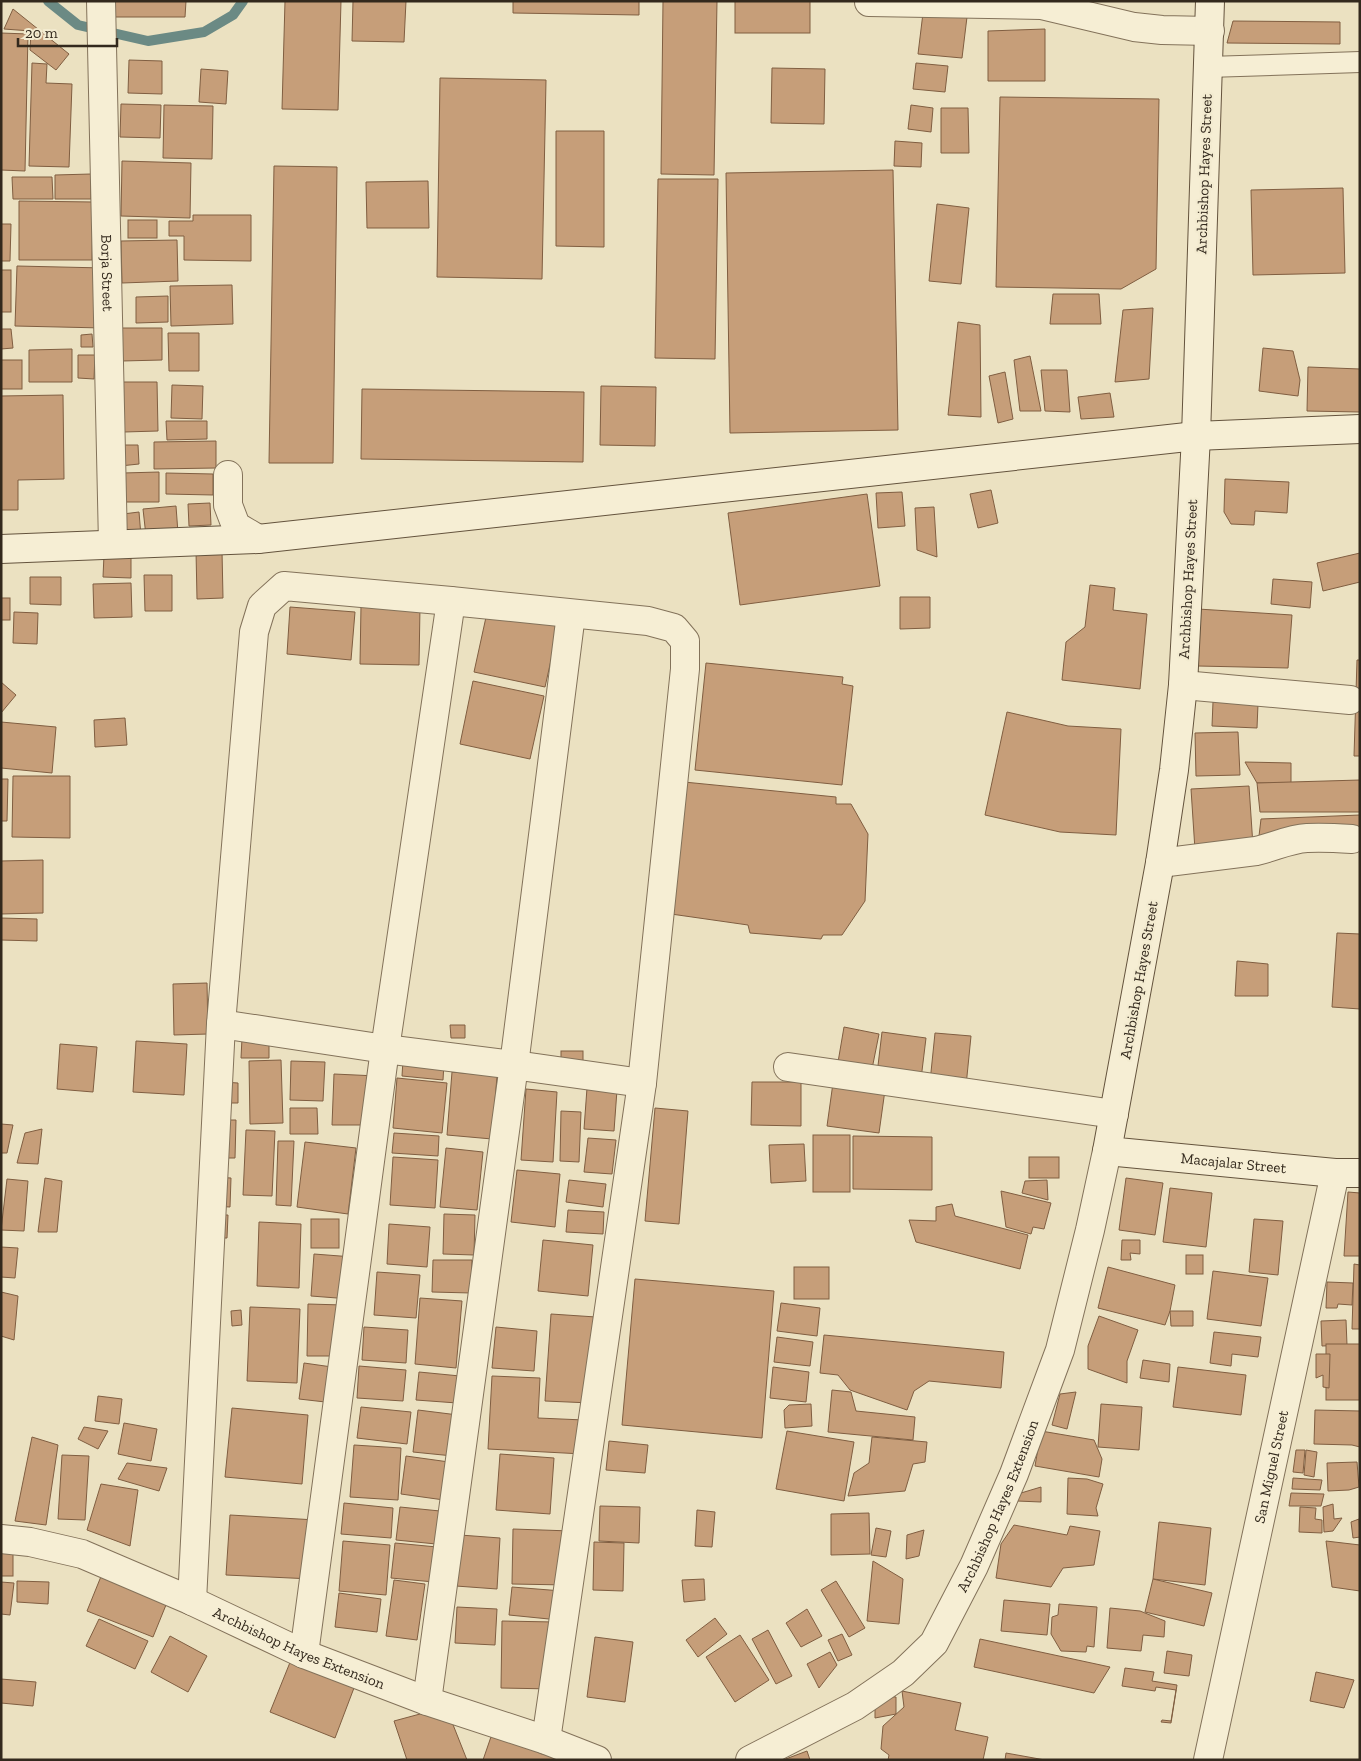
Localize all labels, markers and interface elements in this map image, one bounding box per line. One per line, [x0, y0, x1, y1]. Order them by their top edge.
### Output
scale bar [18, 15, 116, 47]
text: 20 m [25, 24, 58, 42]
street label: Archbishop Hayes Street [1192, 93, 1216, 254]
street label: Borja Street [97, 234, 117, 312]
street label: Archbishop Hayes Street [1175, 498, 1201, 659]
street label: Archbishop Hayes Street [1116, 899, 1162, 1060]
street label: Macajalar Street [1180, 1149, 1287, 1177]
street label: San Miguel Street [1250, 1408, 1293, 1525]
street label: Archbishop Hayes Extension [953, 1417, 1042, 1595]
street label: Archbishop Hayes Extension [210, 1603, 388, 1693]

